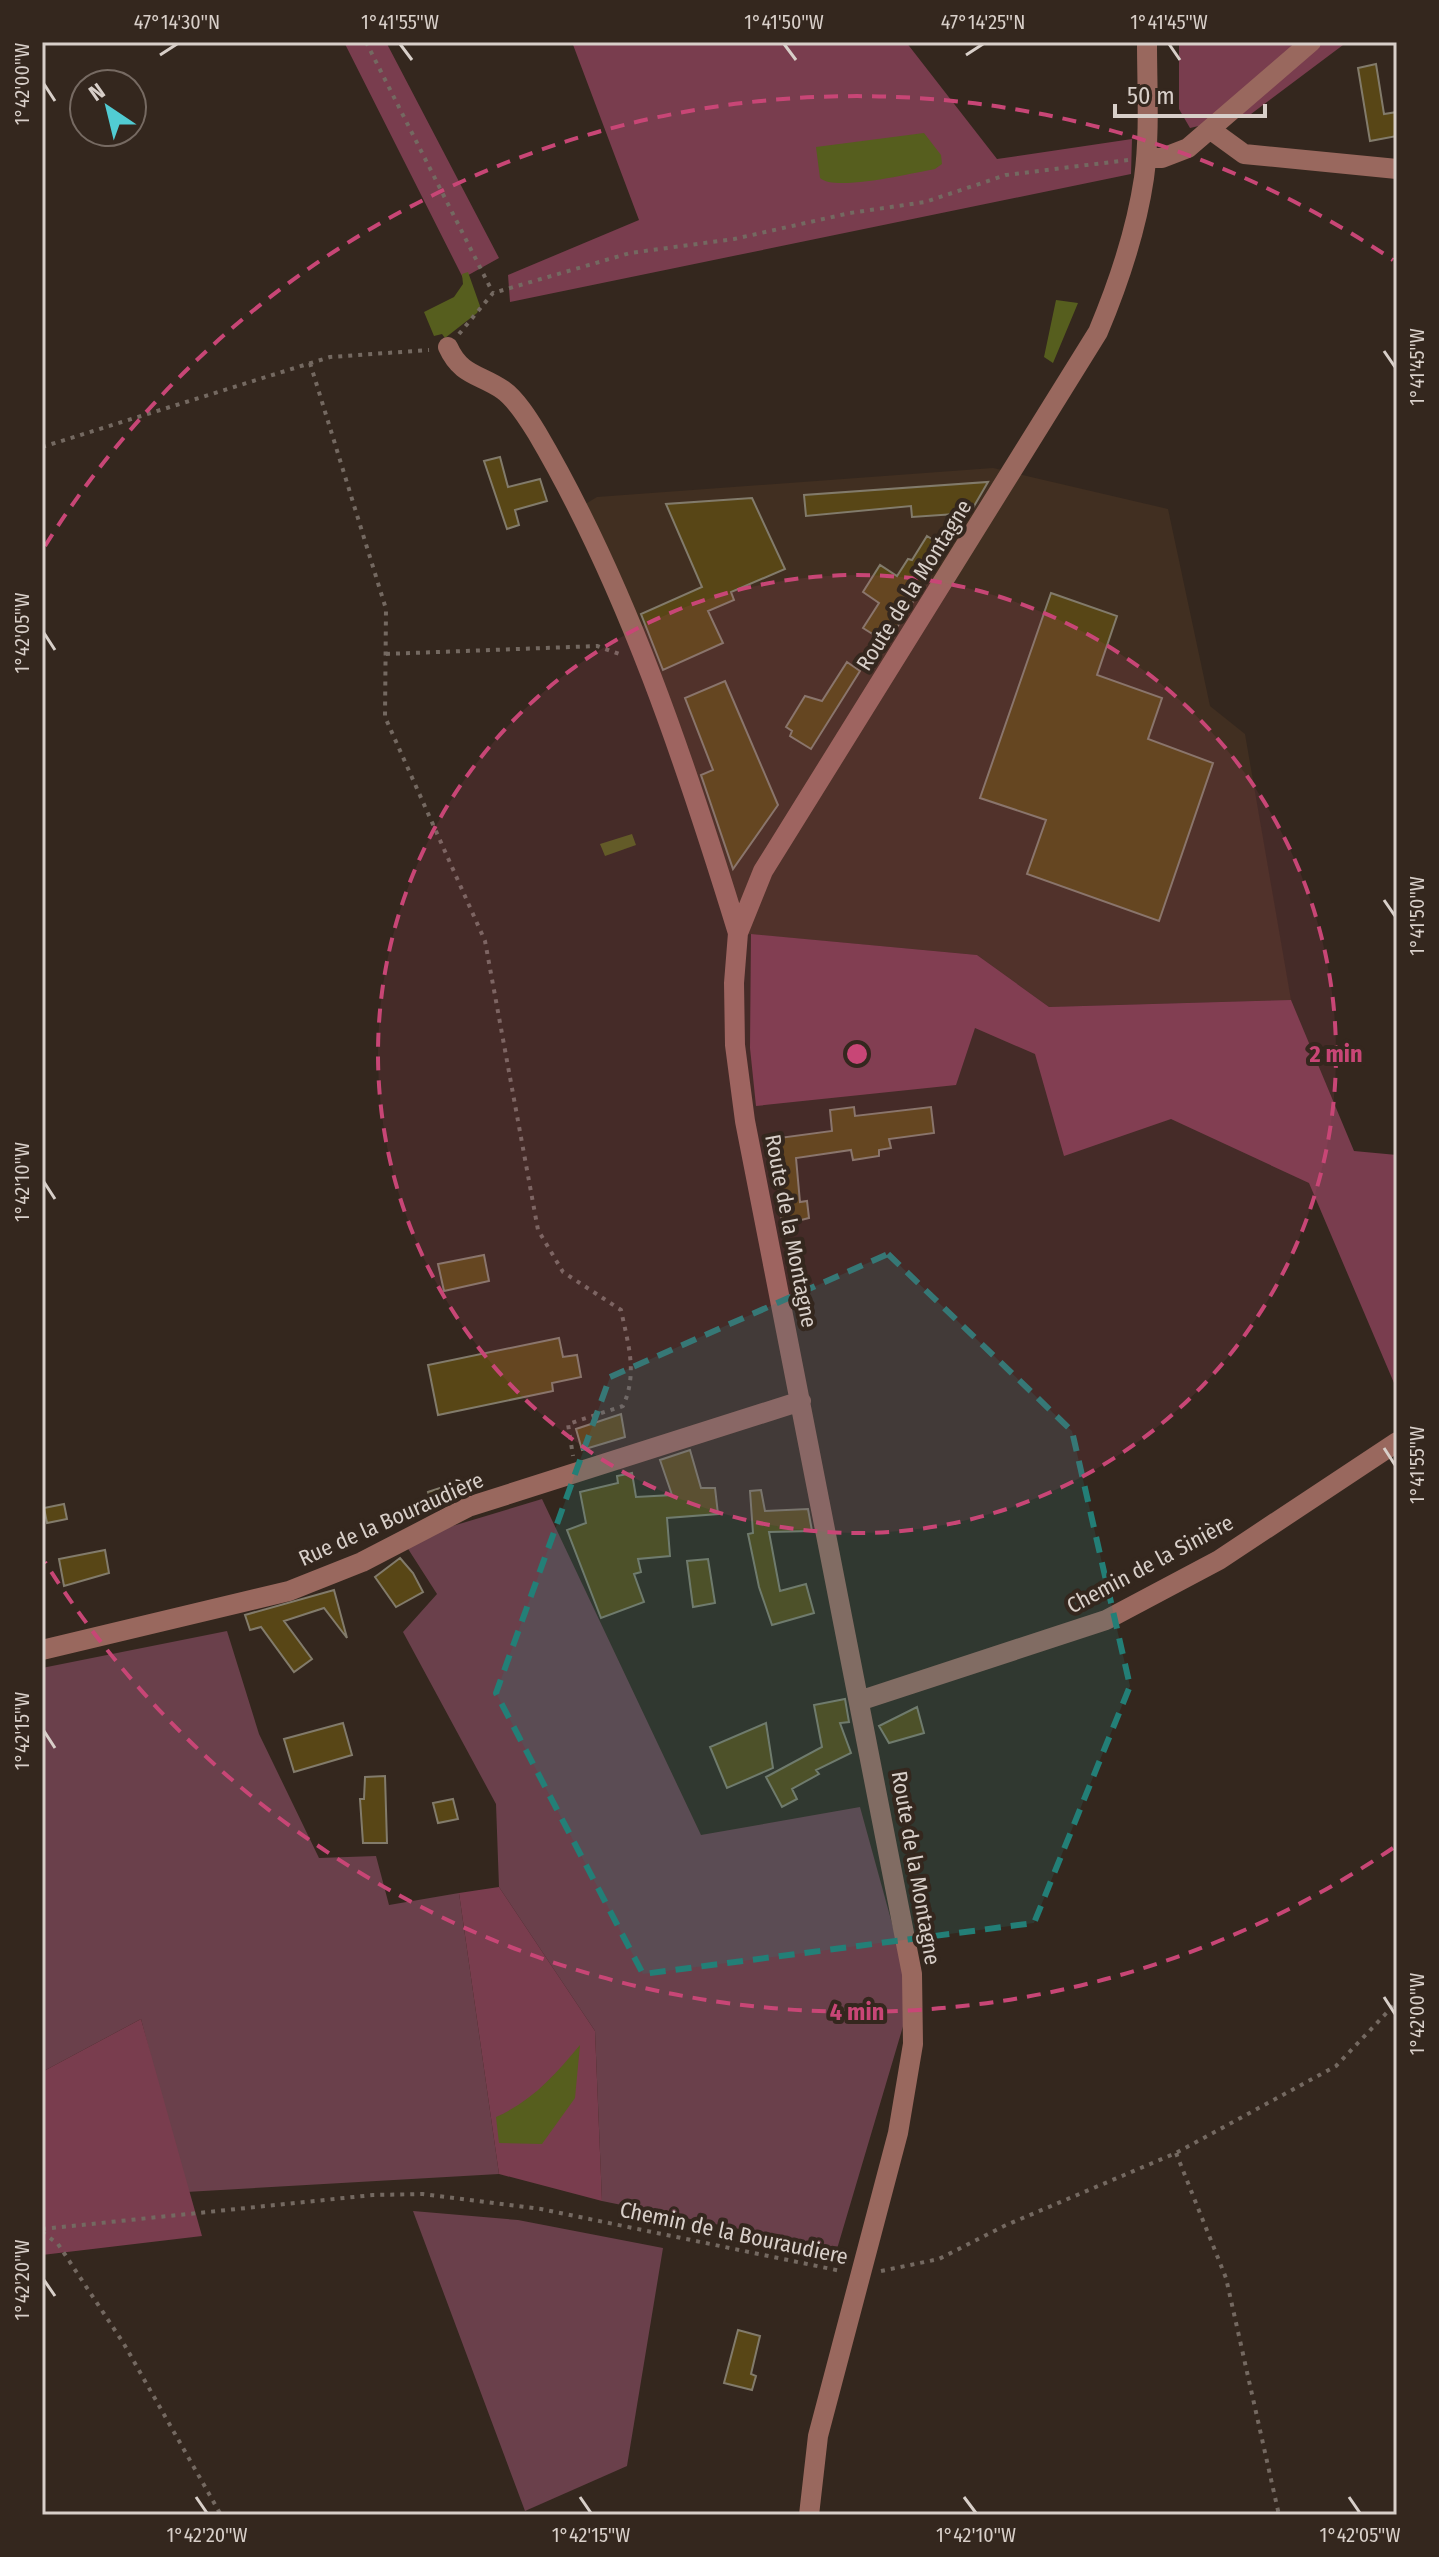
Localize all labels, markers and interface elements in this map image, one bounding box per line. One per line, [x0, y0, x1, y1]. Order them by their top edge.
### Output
text: 47°14'30"N [134, 10, 220, 34]
text: 1°41'55"W [361, 10, 439, 34]
text: 1°41'50"W [744, 10, 824, 34]
text: 47°14'25"N [941, 10, 1025, 34]
text: 1°41'45"W [1130, 10, 1208, 34]
text: 1°42'00"W [10, 43, 34, 125]
north arrow [68, 68, 148, 148]
scale bar [1115, 68, 1265, 118]
text: N [84, 77, 110, 107]
text: 50 m [1127, 82, 1175, 110]
text: 1°41'45"W [1405, 328, 1429, 406]
street label: Route de la Montagne [851, 495, 977, 675]
text: 1°42'05"W [10, 593, 34, 673]
text: 1°41'50"W [1405, 876, 1429, 956]
centre of rings [843, 1040, 871, 1068]
text: 2 min [1308, 1040, 1363, 1068]
street label: Route de la Montagne [759, 1132, 823, 1330]
text: 1°42'10"W [10, 1142, 34, 1222]
text: 1°41'55"W [1405, 1426, 1429, 1504]
street label: Rue de la Bouraudière [294, 1466, 488, 1572]
street label: Chemin de la Sinière [1062, 1509, 1238, 1619]
text: 1°42'15"W [10, 1692, 34, 1770]
street label: Route de la Montagne [886, 1769, 946, 1967]
text: 1°42'00"W [1405, 1973, 1429, 2055]
text: 4 min [830, 1998, 884, 2026]
street label: Chemin de la Bouraudiere [617, 2196, 851, 2270]
text: 1°42'20"W [10, 2239, 34, 2321]
text: 1°42'20"W [166, 2523, 248, 2547]
text: 1°42'15"W [552, 2523, 630, 2547]
text: 1°42'10"W [936, 2523, 1016, 2547]
text: 1°42'05"W [1320, 2523, 1400, 2547]

